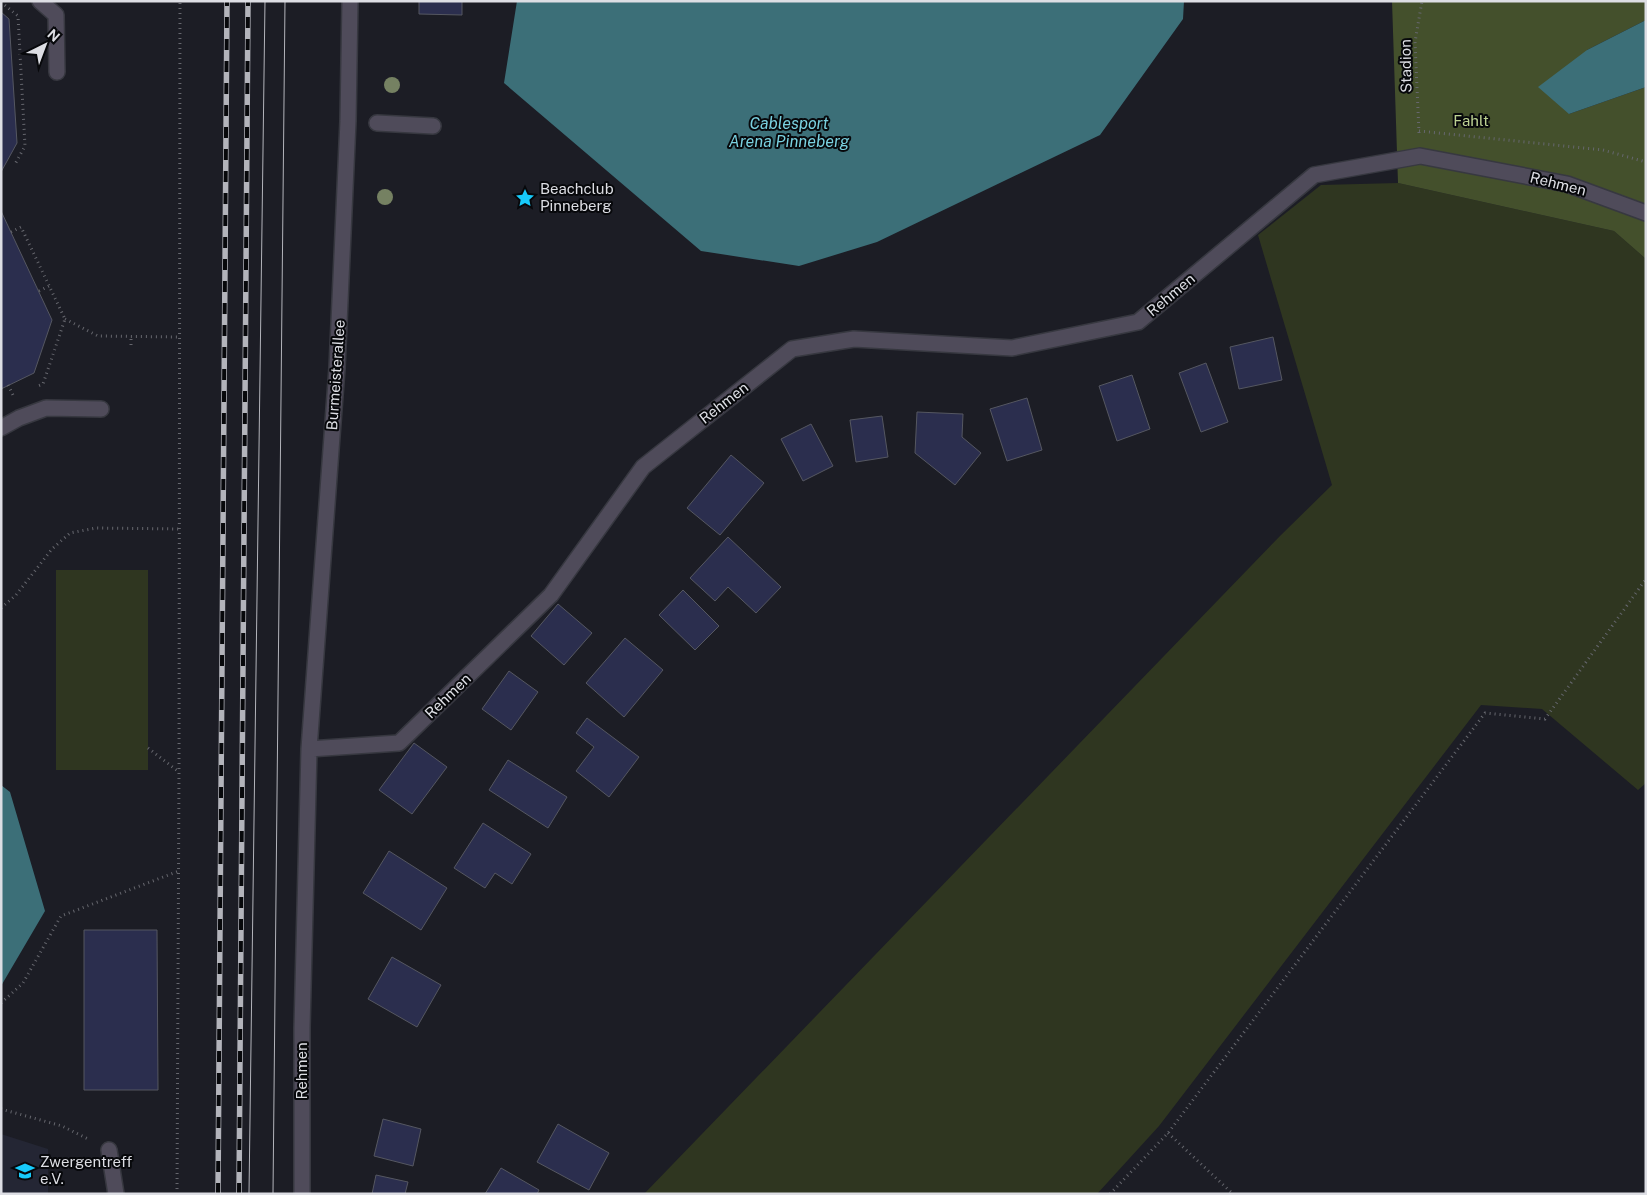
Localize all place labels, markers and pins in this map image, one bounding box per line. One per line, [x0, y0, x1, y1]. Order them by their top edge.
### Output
place label: Beachclub Pinneberg [540, 180, 614, 214]
place icon: Beachclub Pinneberg [514, 187, 536, 209]
place label: Zwergentreff e.V. [40, 1153, 132, 1187]
school or university icon: Zwergentreff e.V. [14, 1160, 36, 1182]

